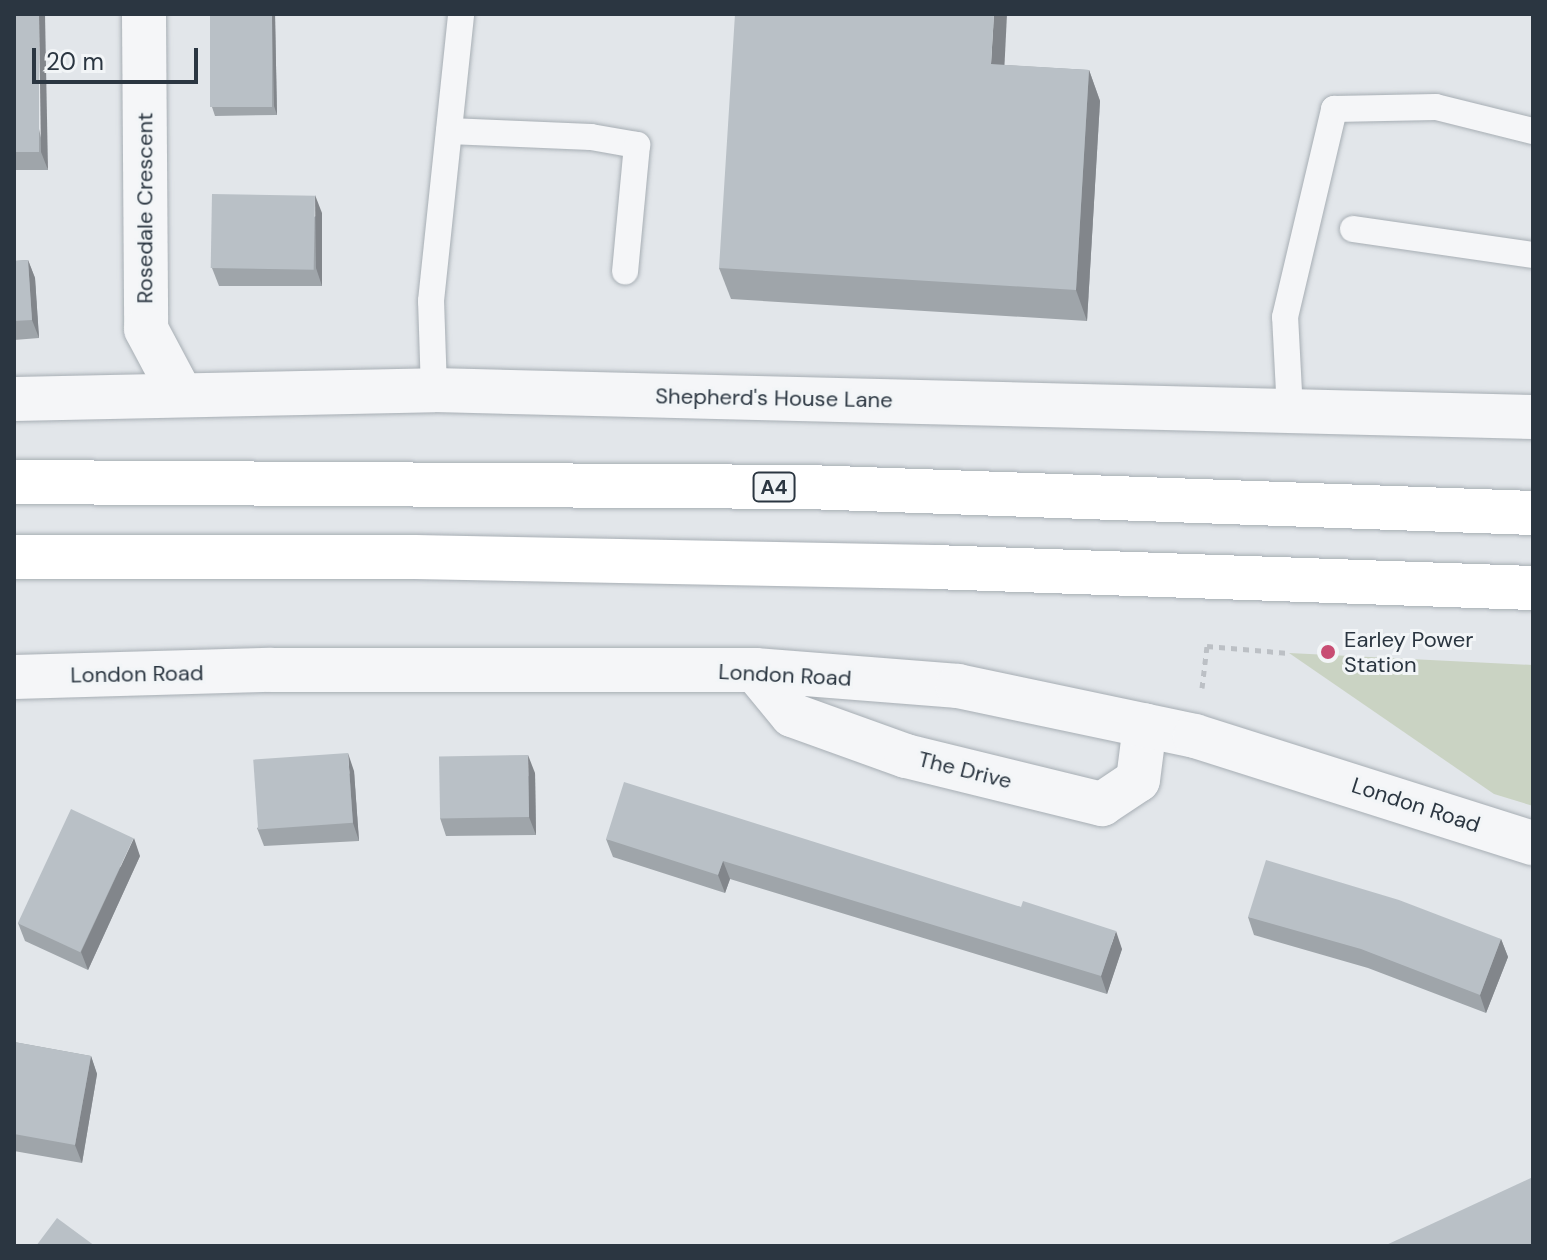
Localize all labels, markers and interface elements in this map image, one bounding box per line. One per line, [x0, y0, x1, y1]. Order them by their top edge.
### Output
scale bar [36, 32, 202, 82]
text: 20 m [46, 46, 104, 77]
street label: Rosedale Crescent [132, 112, 158, 304]
street label: Shepherd's House Lane [655, 383, 893, 413]
road number: A4 [752, 471, 796, 503]
place label: Earley Power Station [1344, 626, 1473, 678]
marker: Earley Power Station [1319, 643, 1337, 661]
street label: London Road [718, 658, 852, 692]
street label: London Road [70, 660, 204, 688]
street label: The Drive [916, 746, 1014, 794]
street label: London Road [1349, 772, 1483, 838]

